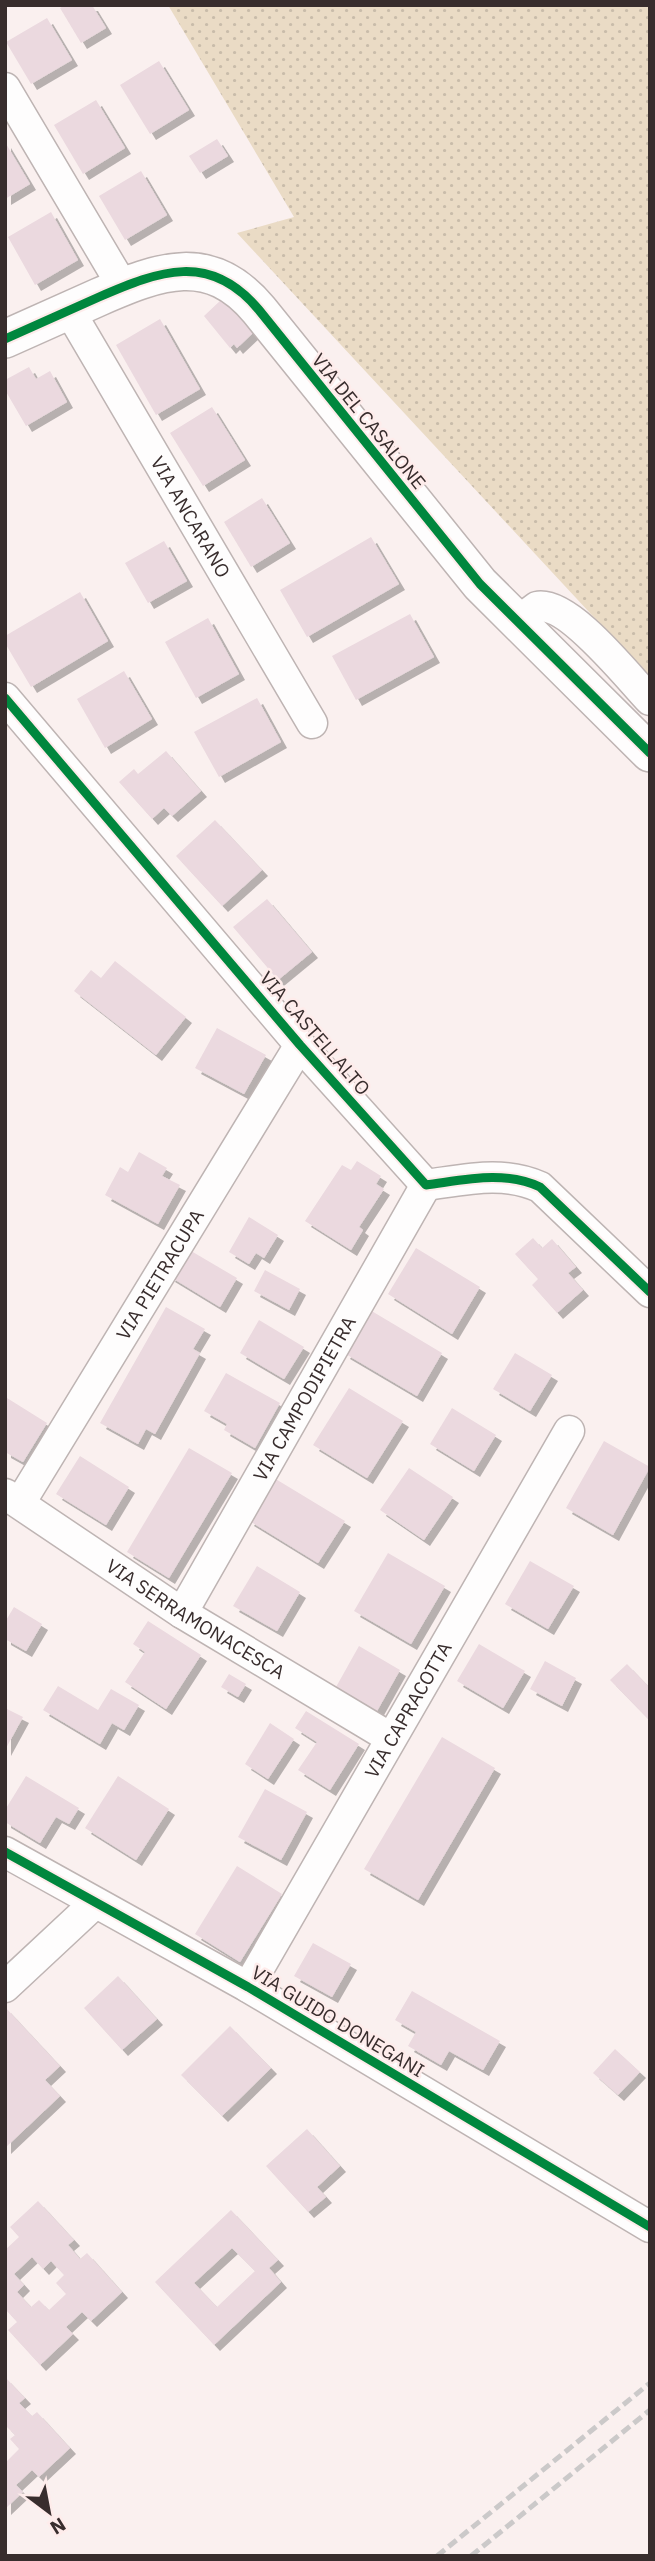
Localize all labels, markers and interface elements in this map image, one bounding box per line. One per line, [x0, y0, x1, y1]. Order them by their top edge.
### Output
street label: VIA DEL CASALONE [307, 348, 431, 494]
street label: VIA ANCARANO [146, 452, 236, 582]
street label: VIA CASTELLALTO [255, 966, 375, 1100]
street label: VIA PIETRACUPA [111, 1205, 209, 1344]
street label: VIA CAMPODIPIETRA [248, 1312, 361, 1485]
street label: VIA SERRAMONACESCA [102, 1554, 289, 1684]
street label: VIA CAPRACOTTA [359, 1638, 457, 1782]
street label: VIA GUIDO DONEGANI [247, 1960, 429, 2082]
north arrow [14, 2477, 84, 2547]
text: N [46, 2513, 70, 2540]

